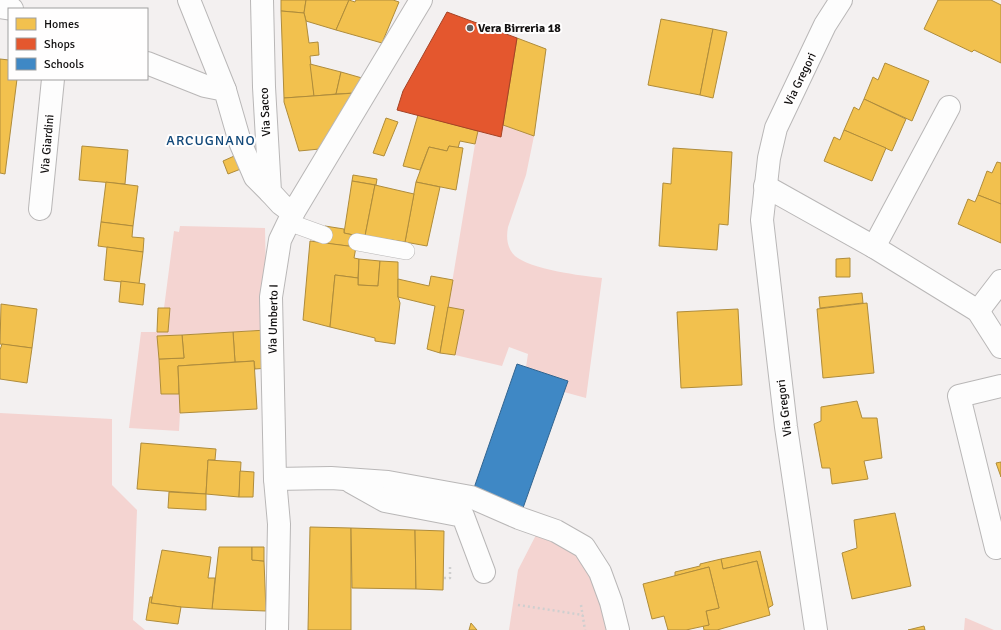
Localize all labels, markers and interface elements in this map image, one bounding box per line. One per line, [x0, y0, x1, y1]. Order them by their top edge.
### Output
legend [8, 8, 148, 80]
text: Homes [44, 17, 79, 32]
place label: Vera Birreria 18 [478, 21, 561, 36]
marker: Vera Birreria 18 [465, 23, 475, 33]
text: Shops [44, 37, 75, 52]
street label: Via Gregori [781, 50, 820, 108]
text: Schools [44, 57, 84, 72]
street label: Via Sacco [257, 87, 274, 137]
street label: Via Giardini [37, 114, 58, 174]
district label: ARCUGNANO [166, 132, 256, 149]
street label: Via Umberto I [265, 284, 282, 354]
street label: Via Gregori [774, 379, 795, 437]

